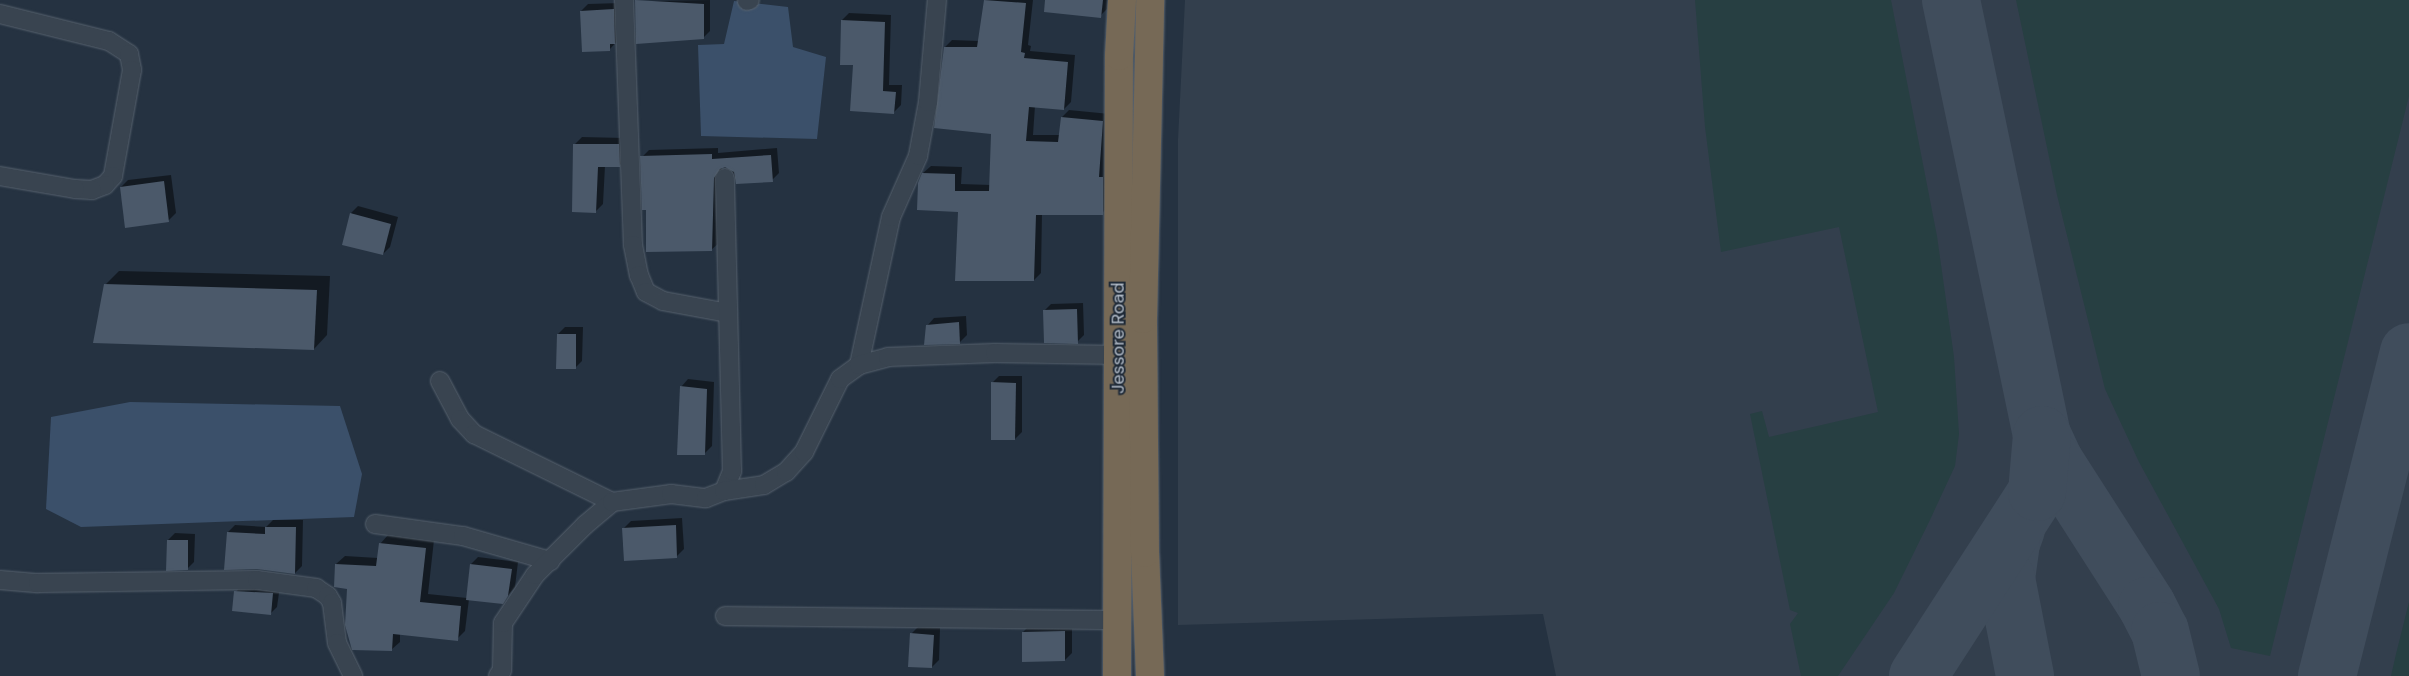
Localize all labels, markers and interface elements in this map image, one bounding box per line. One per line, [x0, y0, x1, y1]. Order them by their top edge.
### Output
street label: Jessore Road [1107, 282, 1129, 394]

